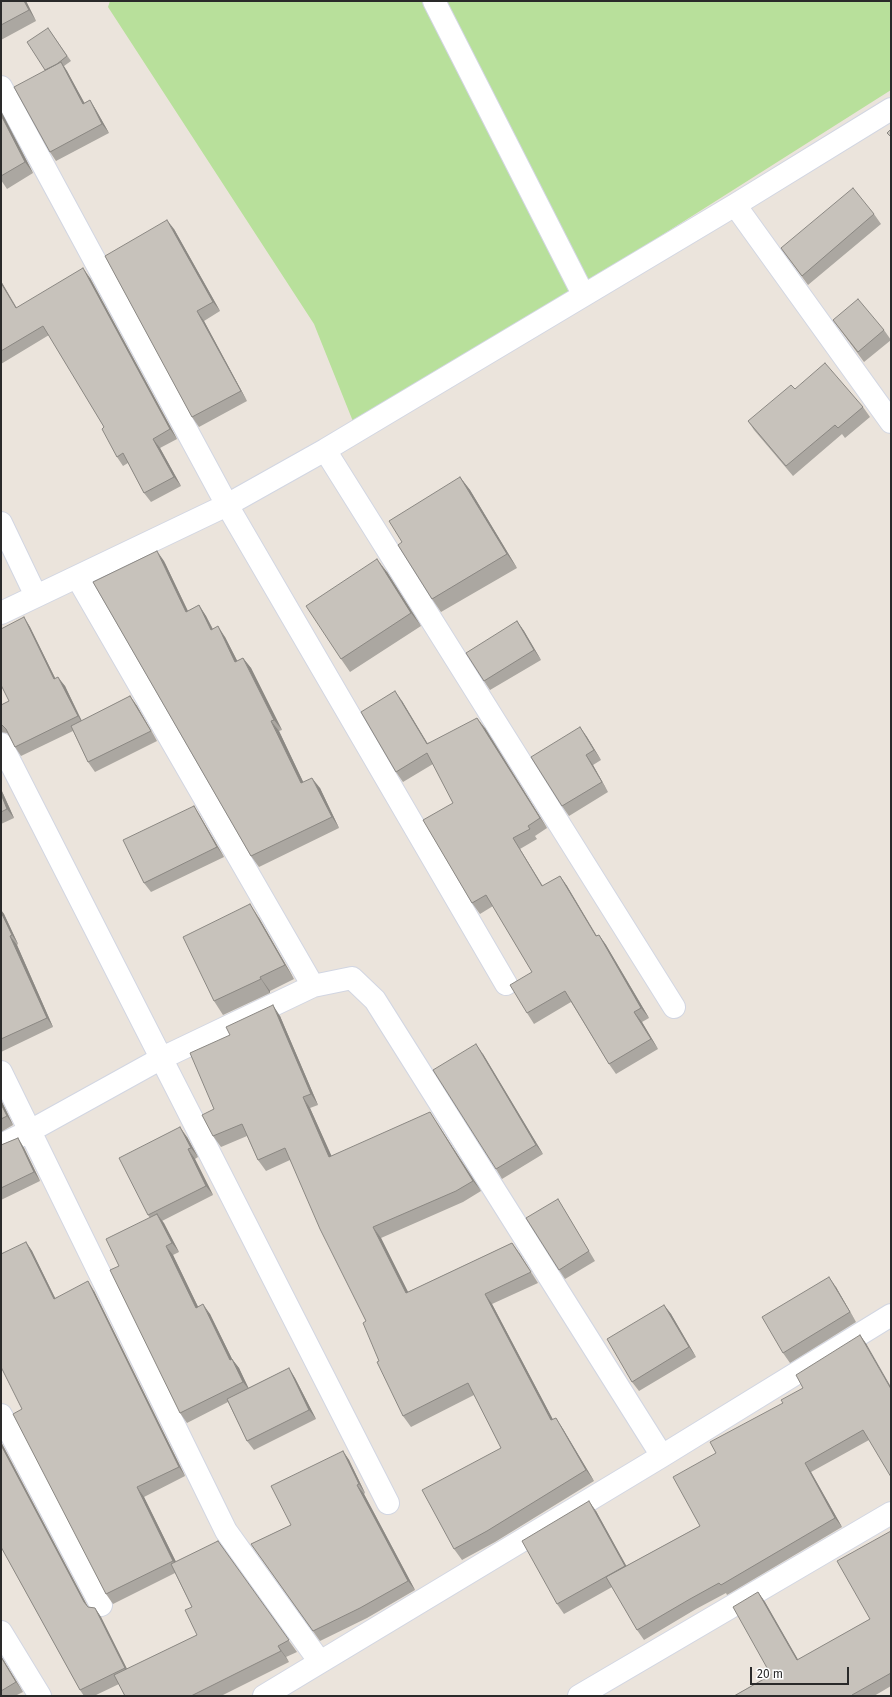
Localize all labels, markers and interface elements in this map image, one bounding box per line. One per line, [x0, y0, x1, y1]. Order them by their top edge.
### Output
scale bar [752, 1659, 851, 1685]
text: 20 m [757, 1667, 783, 1681]

